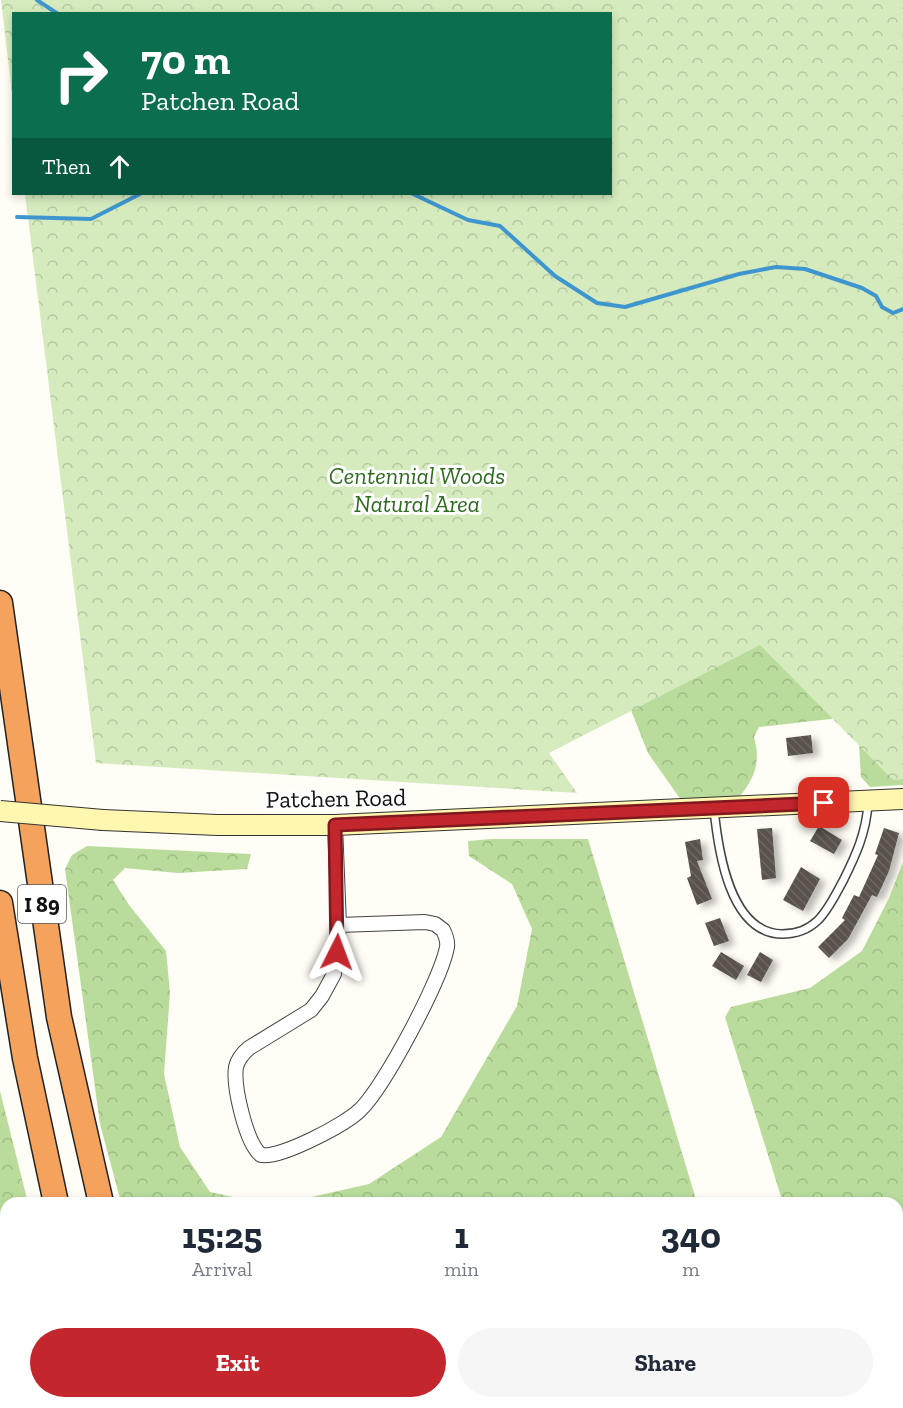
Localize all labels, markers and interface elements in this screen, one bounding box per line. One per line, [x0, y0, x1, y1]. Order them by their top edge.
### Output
text: 70 m [141, 34, 231, 85]
icon: right [42, 36, 120, 114]
text: Patchen Road [141, 85, 299, 117]
icon: ahead [103, 150, 136, 183]
text: Then [42, 153, 91, 180]
park label: Centennial Woods Natural Area [329, 461, 505, 518]
pin [798, 777, 849, 828]
street label: Patchen Road [265, 782, 407, 814]
icon: arrive [807, 786, 840, 819]
road number: I 89 [18, 885, 66, 923]
position arrow [305, 920, 369, 984]
text: 15:25 [182, 1214, 262, 1257]
text: 1 [454, 1214, 469, 1257]
text: 340 [661, 1214, 721, 1257]
text: Arrival [192, 1257, 252, 1281]
text: min [444, 1257, 479, 1281]
text: m [682, 1257, 699, 1281]
button: Exit [30, 1328, 446, 1397]
button: Share [458, 1328, 873, 1397]

